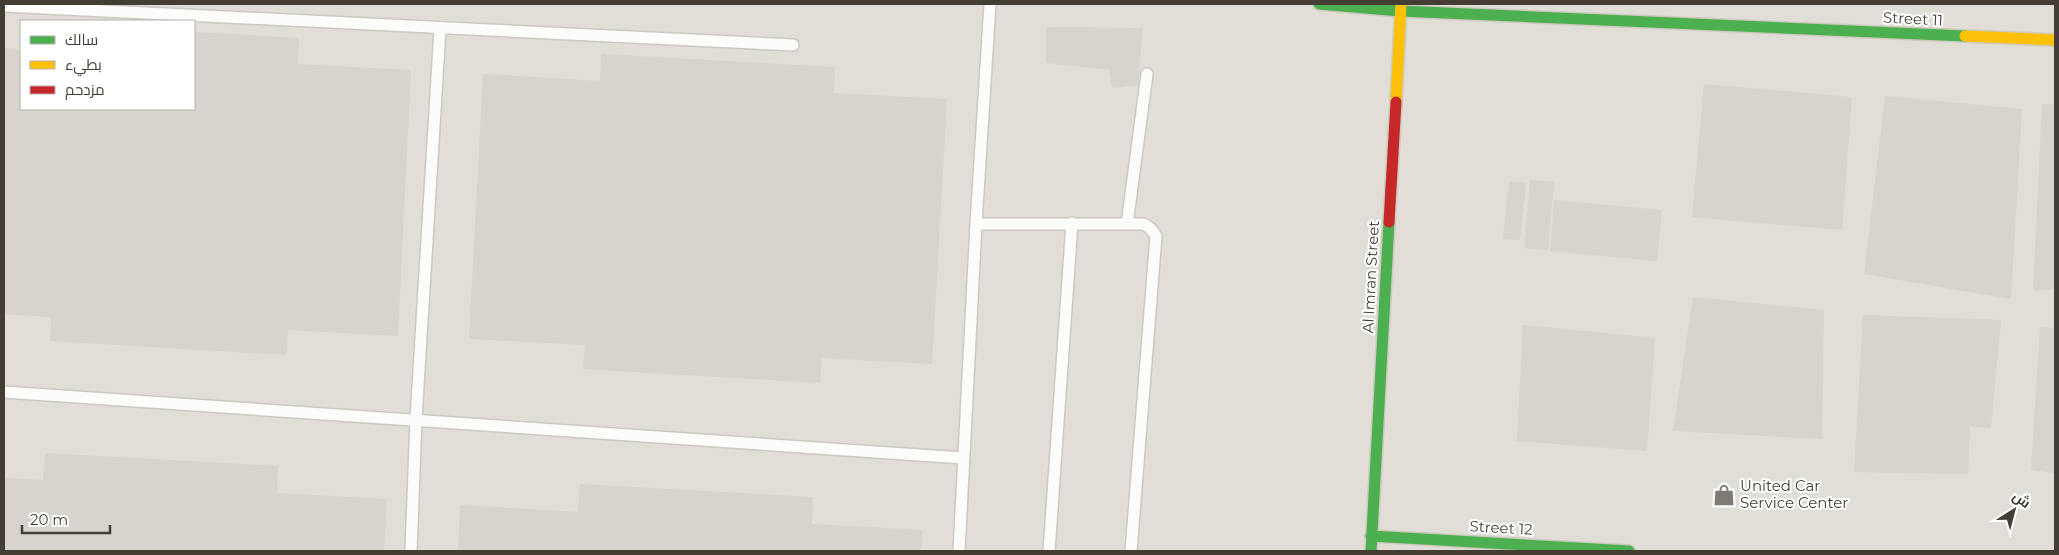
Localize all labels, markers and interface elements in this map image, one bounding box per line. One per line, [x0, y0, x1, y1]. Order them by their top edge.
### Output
street label: Street 11 [1883, 7, 1944, 30]
legend [20, 20, 195, 110]
text: سالك [65, 30, 98, 49]
text: بطيء [65, 55, 102, 77]
text: مزدحم [65, 80, 105, 100]
street label: Al Imran Street [1358, 220, 1383, 334]
place label: United Car Service Center [1740, 476, 1848, 512]
shop icon: United Car Service Center [1711, 482, 1737, 508]
north arrow [1989, 485, 2039, 535]
text: ش [2009, 487, 2034, 512]
scale bar [22, 502, 110, 534]
text: 20 m [30, 510, 68, 529]
street label: Street 12 [1469, 516, 1533, 539]

